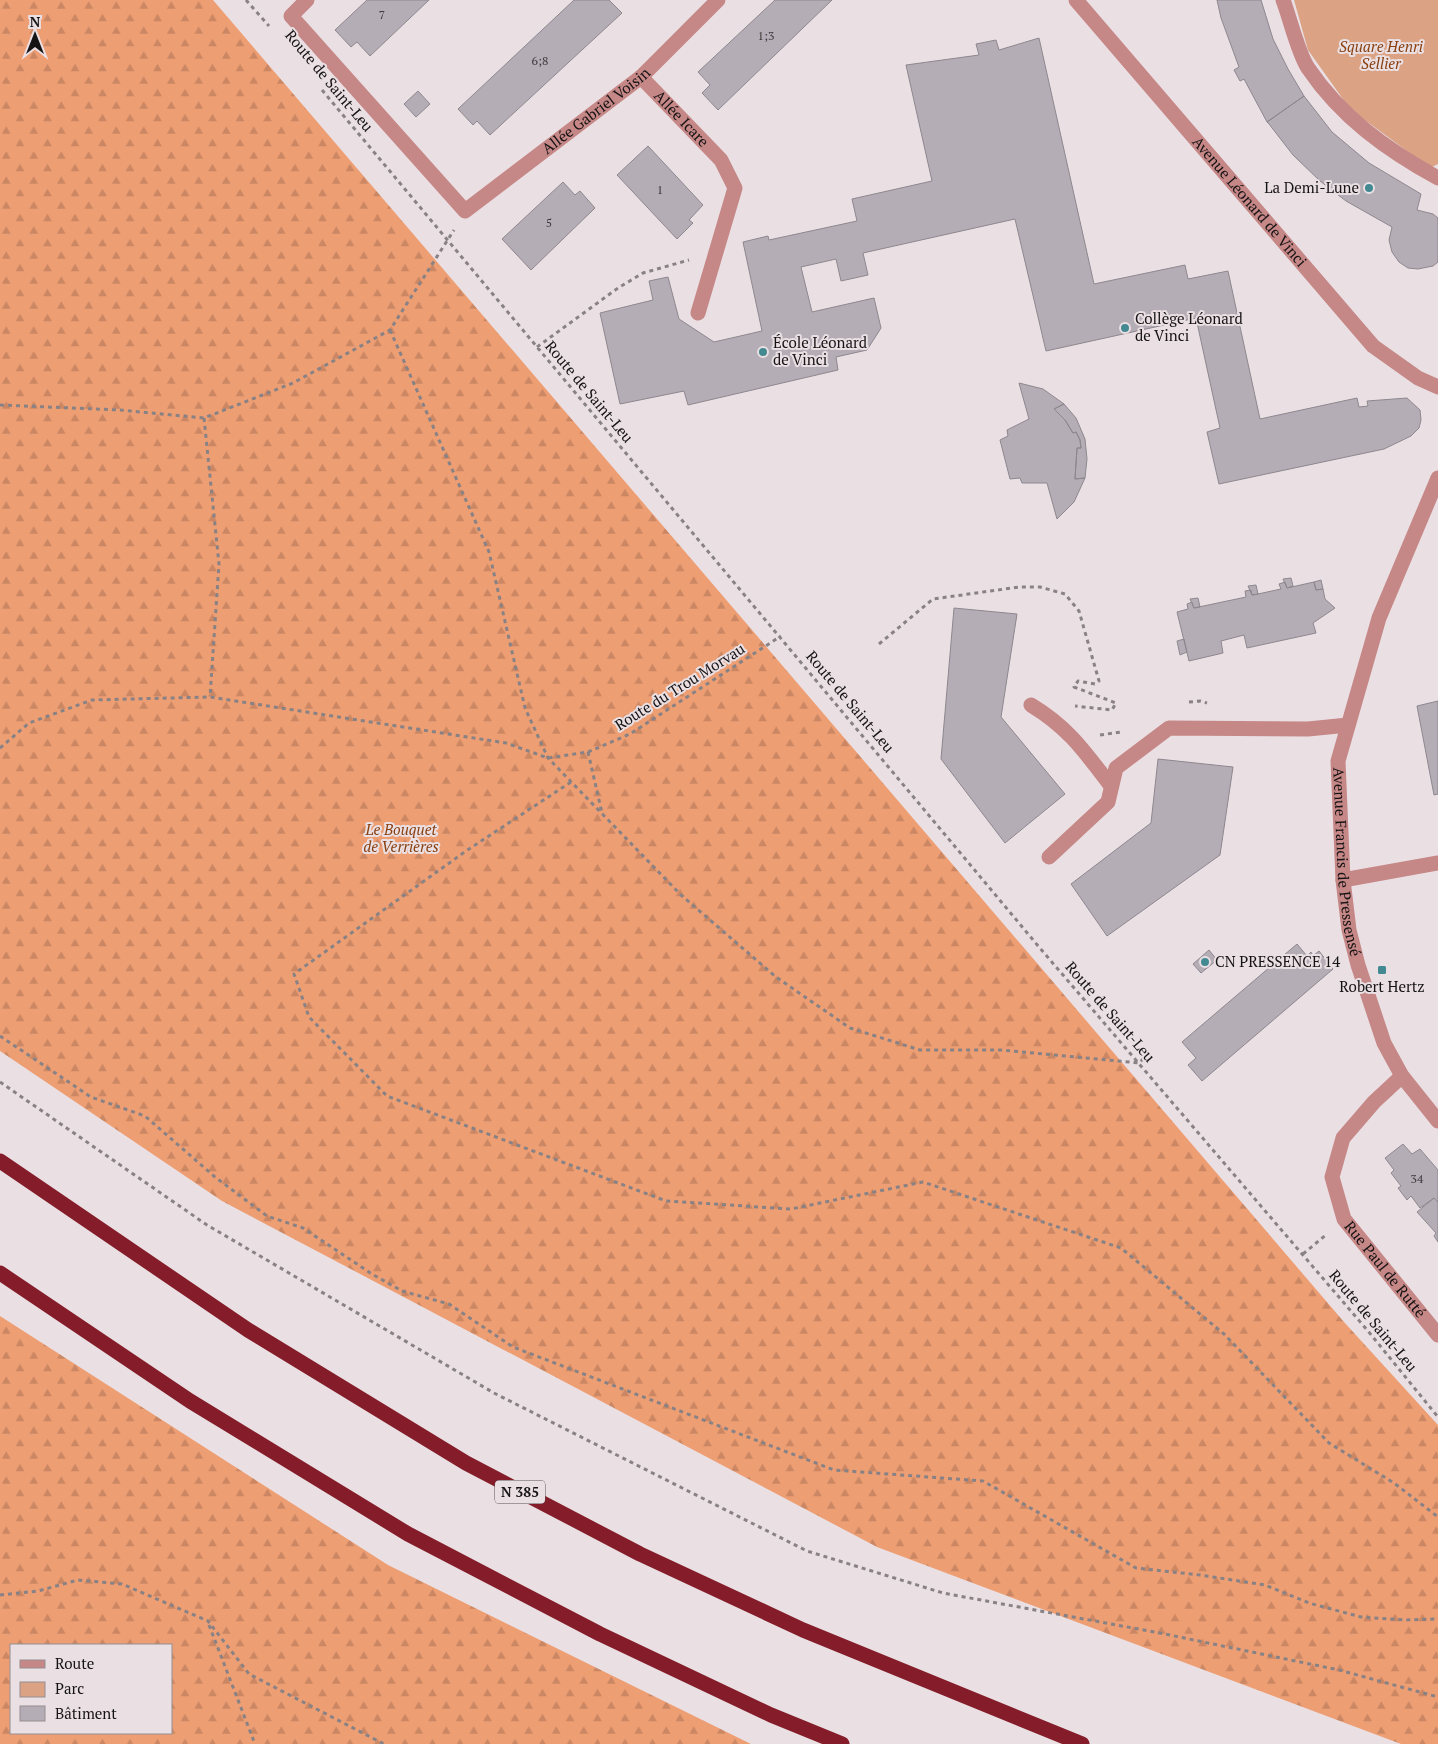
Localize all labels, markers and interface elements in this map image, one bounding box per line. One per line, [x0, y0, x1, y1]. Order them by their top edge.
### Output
house number: 7 [379, 7, 385, 22]
north arrow [10, 10, 60, 60]
text: N [30, 12, 41, 31]
street label: Route de Saint-Leu [281, 25, 379, 136]
house number: 1;3 [758, 28, 774, 43]
park label: Square Henri Sellier [1339, 36, 1424, 73]
house number: 6;8 [532, 53, 548, 68]
street label: Allée Gabriel Voisin [537, 62, 654, 158]
street label: Allée Icare [650, 85, 714, 151]
street label: Avenue Léonard de Vinci [1189, 132, 1311, 270]
place label: La Demi-Lune [1264, 177, 1359, 197]
house number: 1 [657, 182, 663, 197]
marker: La Demi-Lune [1363, 182, 1375, 194]
house number: 5 [546, 215, 552, 230]
place label: Collège Léonard de Vinci [1135, 308, 1243, 345]
marker: Collège Léonard de Vinci [1119, 322, 1131, 334]
place label: École Léonard de Vinci [773, 332, 867, 369]
street label: Route de Saint-Leu [541, 336, 639, 447]
marker: École Léonard de Vinci [757, 346, 769, 358]
street label: Route du Trou Morvau [611, 638, 749, 734]
street label: Route de Saint-Leu [802, 646, 900, 757]
street label: Avenue Francis de Pressensé [1329, 767, 1366, 958]
park label: Le Bouquet de Verrières [363, 819, 439, 856]
place label: CN PRESSENCE 14 [1215, 951, 1340, 971]
marker: CN PRESSENCE 14 [1199, 956, 1211, 968]
street label: Route de Saint-Leu [1061, 957, 1160, 1066]
marker: Robert Hertz [1376, 964, 1388, 976]
place label: Robert Hertz [1339, 976, 1425, 996]
house number: 34 [1411, 1171, 1424, 1186]
street label: Rue Paul de Rutté [1340, 1216, 1431, 1321]
street label: Route de Saint-Leu [1325, 1265, 1423, 1376]
road number: N 385 [495, 1480, 545, 1504]
legend [10, 1644, 172, 1734]
text: Route [55, 1653, 94, 1673]
text: Parc [55, 1678, 84, 1698]
text: Bâtiment [55, 1703, 117, 1723]

